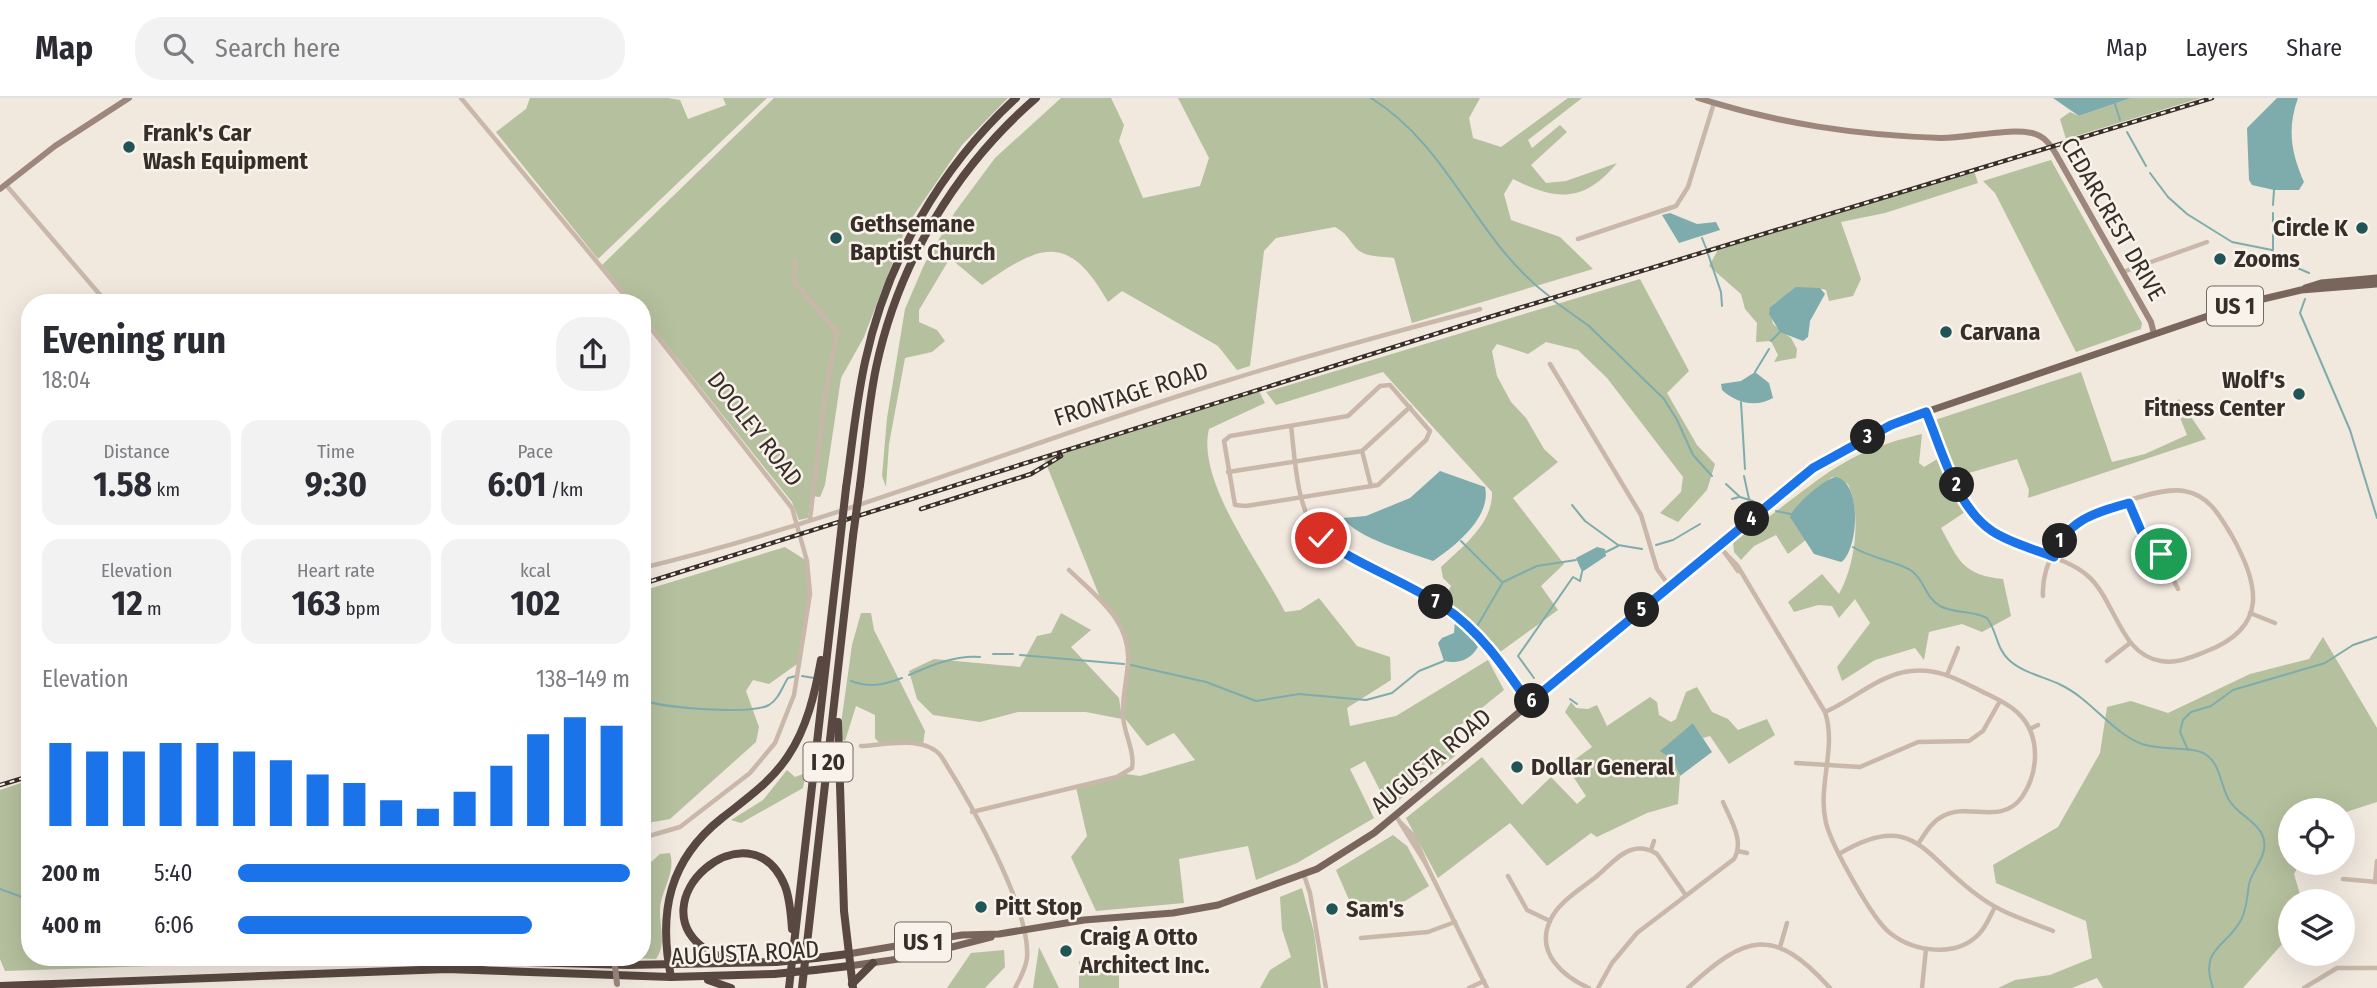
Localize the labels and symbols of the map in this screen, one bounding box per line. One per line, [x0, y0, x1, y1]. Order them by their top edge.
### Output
place label: Frank's Car Wash Equipment [143, 119, 308, 175]
street label: CEDARCREST DRIVE [2055, 132, 2171, 306]
marker: Frank's Car Wash Equipment [121, 139, 137, 155]
place label: Gethsemane Baptist Church [850, 210, 996, 266]
place label: Circle K [2273, 214, 2349, 242]
marker: Circle K [2354, 220, 2370, 236]
marker: Gethsemane Baptist Church [828, 230, 844, 246]
place label: Zooms [2234, 245, 2300, 273]
marker: Zooms [2212, 251, 2228, 267]
road number: US 1 [2207, 286, 2263, 326]
place label: Carvana [1960, 318, 2040, 346]
marker: Carvana [1938, 324, 1954, 340]
street label: FRONTAGE ROAD [1050, 356, 1212, 432]
street label: DOOLEY ROAD [702, 366, 808, 492]
place label: Wolf's Fitness Center [2144, 366, 2285, 422]
marker: Wolf's Fitness Center [2291, 386, 2307, 402]
pin: 3 [1850, 420, 1885, 454]
pin: 2 [1940, 468, 1974, 502]
pin: 4 [1734, 502, 1770, 536]
pin [1291, 508, 1351, 568]
pin: 1 [2042, 524, 2078, 558]
pin [2131, 524, 2191, 584]
pin: 7 [1418, 584, 1454, 620]
pin: 5 [1624, 592, 1660, 628]
pin: 6 [1514, 684, 1550, 718]
street label: AUGUSTA ROAD [1365, 703, 1497, 819]
road number: I 20 [804, 742, 852, 782]
place label: Dollar General [1531, 753, 1675, 781]
marker: Dollar General [1509, 759, 1525, 775]
place label: Pitt Stop [995, 893, 1082, 921]
place label: Sam's [1346, 895, 1405, 923]
marker: Pitt Stop [973, 899, 989, 915]
marker: Sam's [1324, 901, 1340, 917]
road number: US 1 [895, 922, 951, 962]
place label: Craig A Otto Architect Inc. [1079, 923, 1210, 979]
street label: AUGUSTA ROAD [670, 935, 820, 971]
marker: Craig A Otto Architect Inc. [1058, 943, 1074, 959]

